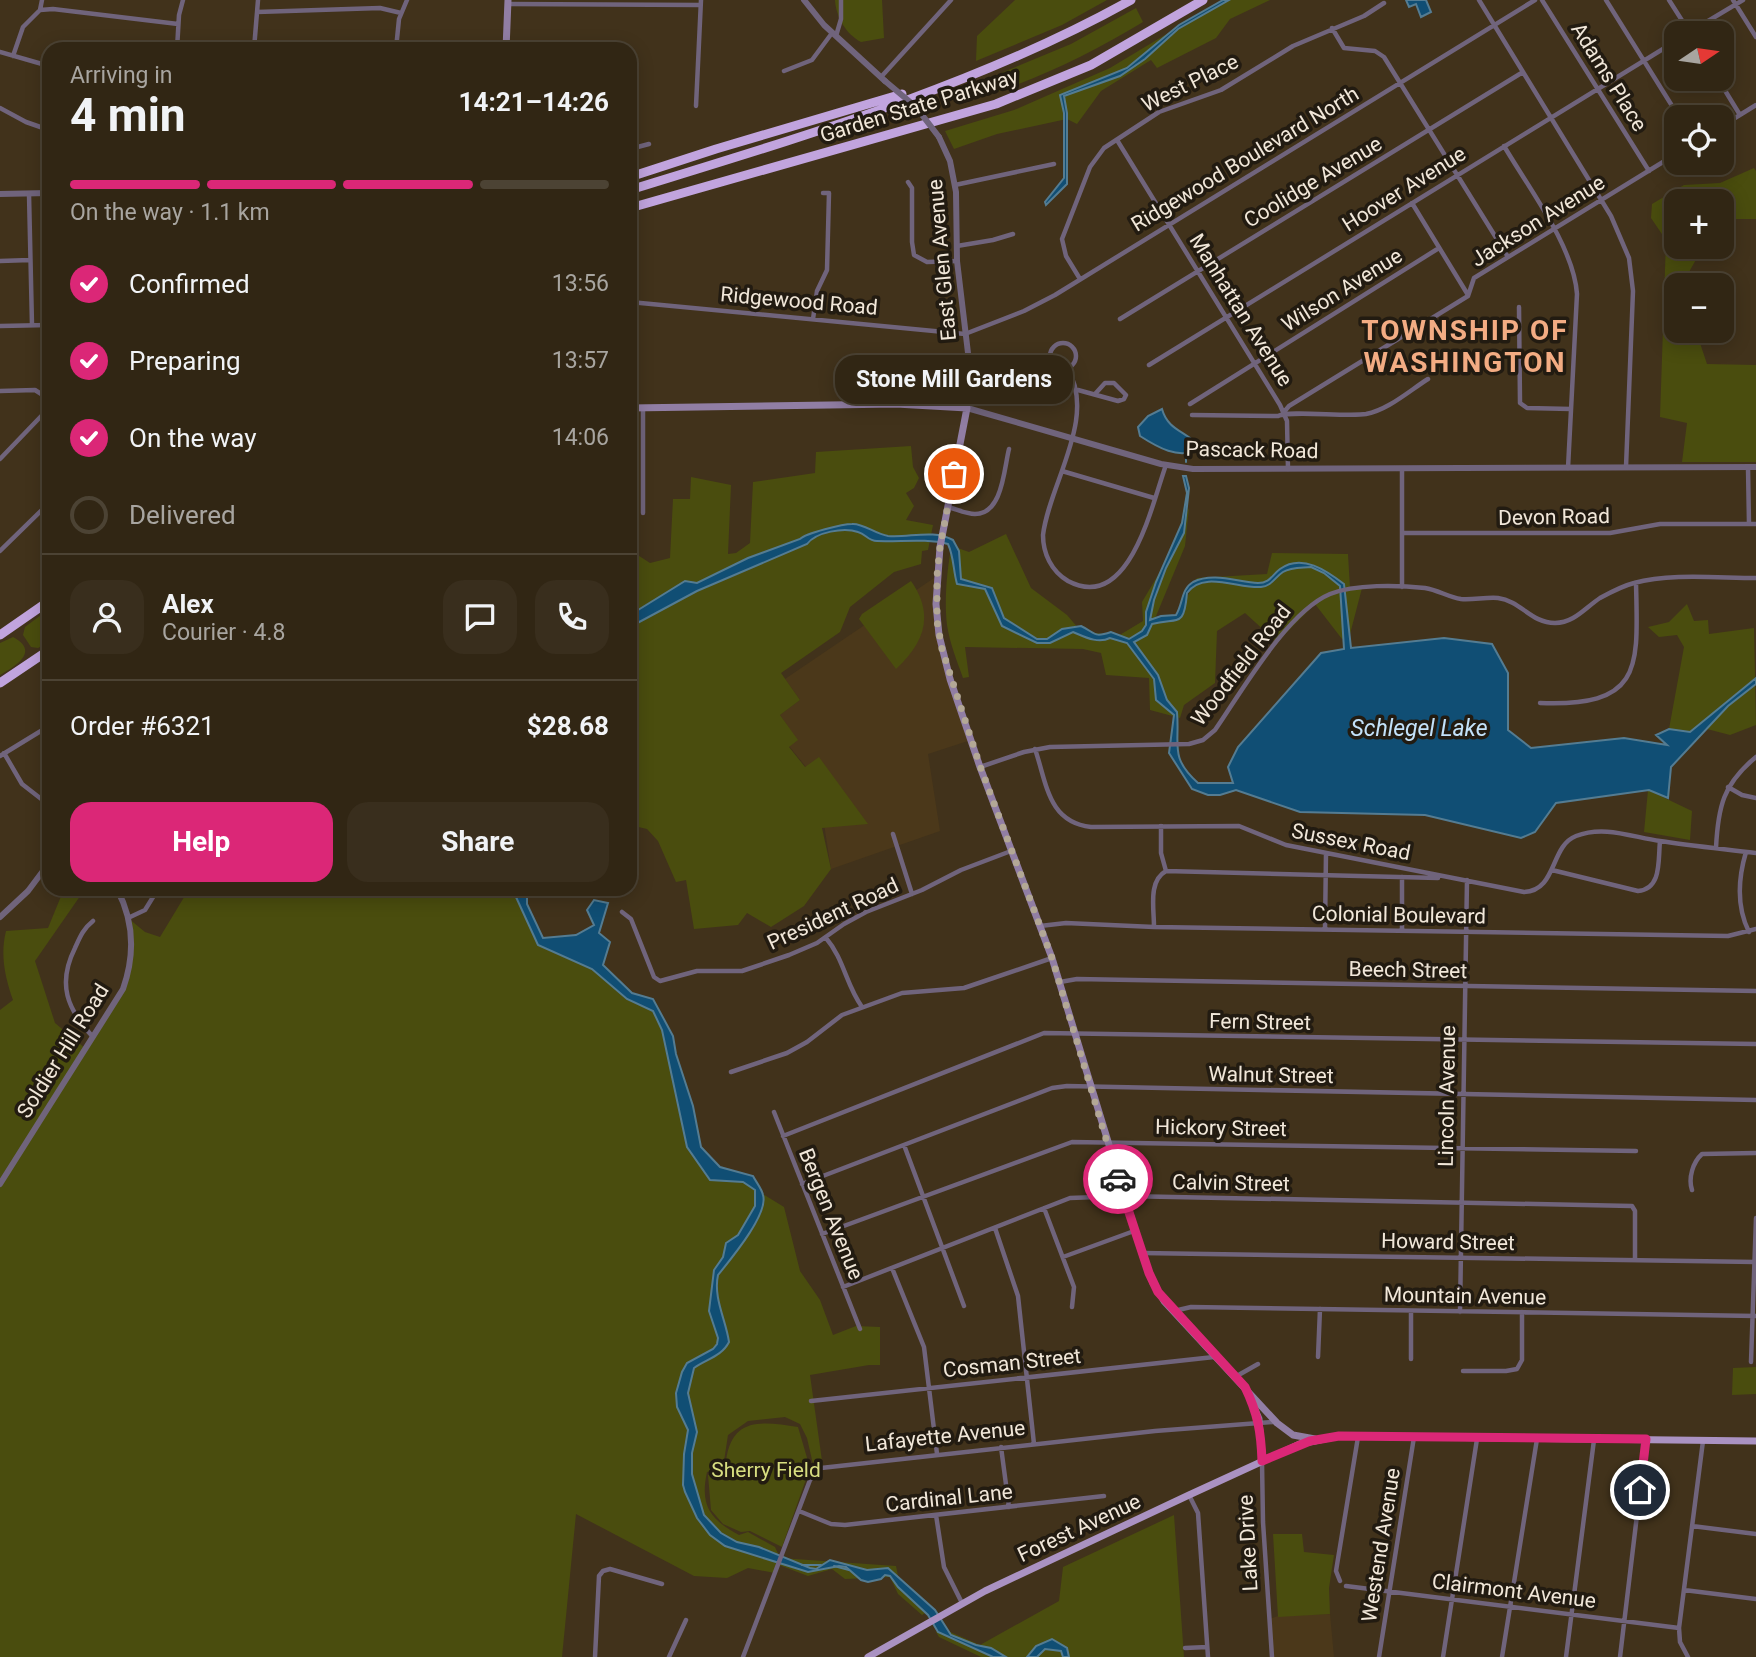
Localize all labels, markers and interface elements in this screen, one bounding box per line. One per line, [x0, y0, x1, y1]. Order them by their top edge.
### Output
street label: Adams Place [1566, 18, 1652, 136]
north arrow [1664, 21, 1734, 91]
map controls [1664, 21, 1734, 343]
street label: West Place [1138, 49, 1242, 117]
text: Arriving in [70, 62, 173, 89]
street label: Garden State Parkway [817, 64, 1021, 148]
street label: Ridgewood Boulevard North [1127, 82, 1363, 236]
text: 14:21–14:26 [459, 87, 609, 117]
text: 4 min [70, 88, 186, 142]
button: locate [1664, 105, 1734, 175]
street label: Coolidge Avenue [1240, 131, 1386, 233]
street label: Hoover Avenue [1338, 141, 1470, 237]
street label: Jackson Avenue [1467, 170, 1609, 272]
street label: East Glen Avenue [923, 178, 961, 342]
button: + [1664, 189, 1734, 259]
text: On the way · 1.1 km [70, 199, 270, 226]
street label: Manhattan Avenue [1184, 229, 1298, 391]
street label: Wilson Avenue [1277, 243, 1407, 337]
icon: check [70, 265, 108, 303]
text: Confirmed [129, 269, 250, 299]
text: 13:56 [552, 270, 609, 297]
button: − [1664, 273, 1734, 343]
street label: Ridgewood Road [719, 282, 879, 320]
district label: TOWNSHIP OF WASHINGTON [1361, 314, 1569, 379]
icon: check [70, 342, 108, 380]
text: Preparing [129, 346, 241, 376]
text: 13:57 [552, 347, 609, 374]
callout: Stone Mill Gardens [835, 355, 1073, 404]
text: Stone Mill Gardens [856, 366, 1052, 393]
icon: check [70, 419, 108, 457]
text: On the way [129, 423, 257, 453]
text: 14:06 [552, 424, 609, 451]
street label: Pascack Road [1185, 437, 1319, 463]
pin [924, 444, 984, 504]
icon: bag [935, 455, 973, 493]
text: Delivered [129, 500, 236, 530]
street label: Devon Road [1498, 504, 1610, 530]
button: person [70, 580, 144, 654]
button: chat [443, 580, 517, 654]
button: phone [535, 580, 609, 654]
text: Alex [162, 589, 214, 619]
street label: Woodfield Road [1186, 600, 1296, 730]
text: Courier · 4.8 [162, 619, 285, 646]
text: Order #6321 [70, 711, 215, 741]
text: $28.68 [527, 711, 609, 741]
water label: Schlegel Lake [1351, 715, 1488, 742]
button: Help [70, 802, 333, 882]
button: Share [347, 802, 609, 882]
street label: Sussex Road [1289, 819, 1413, 865]
street label: President Road [764, 873, 902, 955]
street label: Colonial Boulevard [1312, 901, 1486, 929]
street label: Beech Street [1349, 957, 1468, 983]
street label: Soldier Hill Road [12, 979, 114, 1123]
street label: Fern Street [1209, 1009, 1311, 1035]
street label: Lincoln Avenue [1434, 1025, 1460, 1167]
street label: Walnut Street [1208, 1062, 1334, 1088]
street label: Hickory Street [1155, 1115, 1287, 1141]
courier [1083, 1144, 1153, 1214]
street label: Bergen Avenue [794, 1145, 868, 1283]
icon: car [1099, 1160, 1137, 1198]
street label: Calvin Street [1172, 1170, 1290, 1196]
street label: Howard Street [1381, 1229, 1515, 1255]
street label: Mountain Avenue [1384, 1283, 1546, 1309]
street label: Cosman Street [942, 1344, 1082, 1382]
street label: Lafayette Avenue [864, 1416, 1026, 1456]
park label: Sherry Field [711, 1458, 821, 1482]
pin [1610, 1460, 1670, 1520]
street label: Westend Avenue [1357, 1466, 1405, 1624]
icon: home [1621, 1471, 1659, 1509]
street label: Cardinal Lane [884, 1479, 1014, 1517]
street label: Forest Avenue [1014, 1489, 1144, 1567]
street label: Lake Drive [1233, 1494, 1263, 1592]
street label: Clairmont Avenue [1431, 1569, 1597, 1613]

